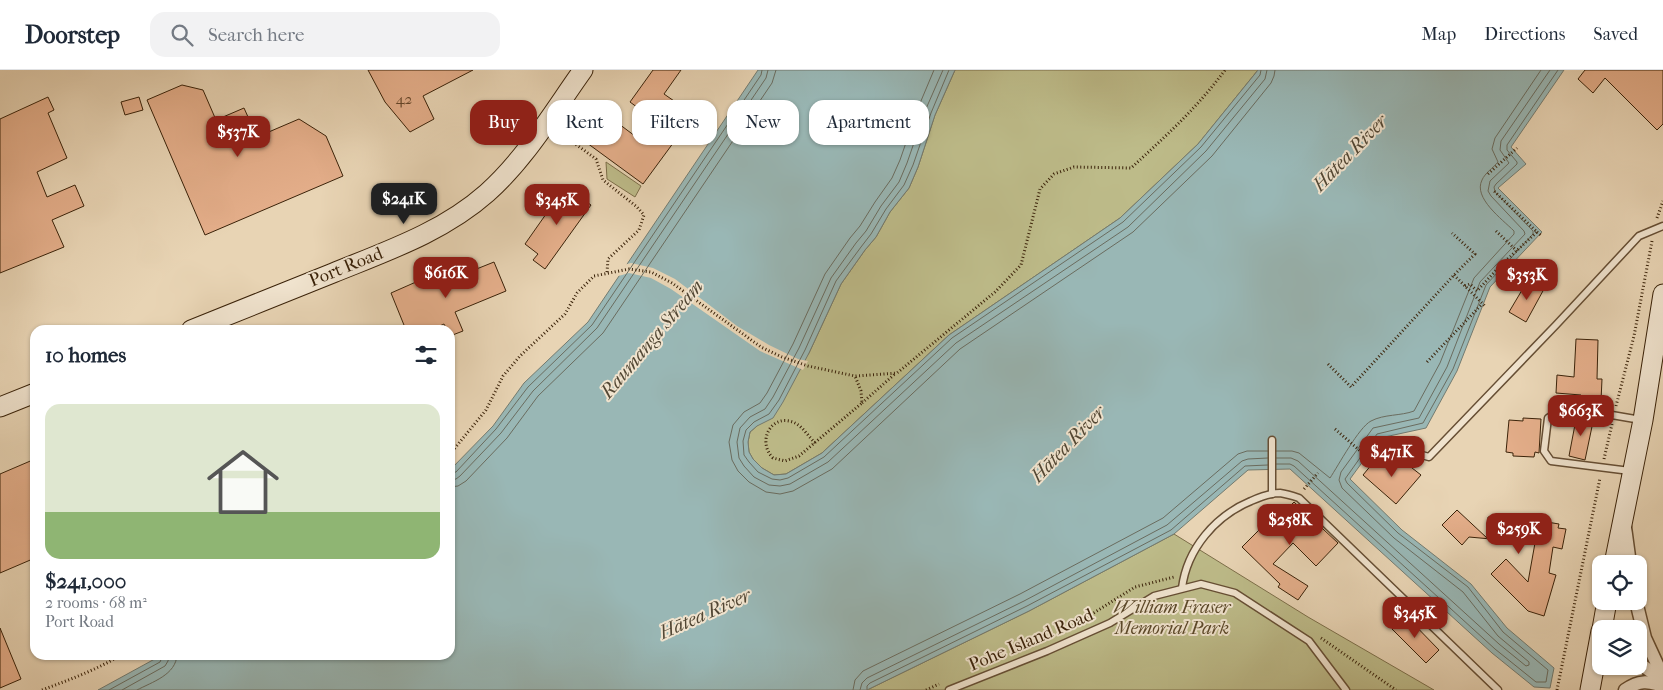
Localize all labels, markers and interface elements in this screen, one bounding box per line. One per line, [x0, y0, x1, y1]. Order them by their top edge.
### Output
search box [150, 12, 500, 57]
text: Doorstep [25, 21, 120, 49]
icon: search [168, 21, 196, 49]
text: Search here [208, 24, 304, 46]
text: Map [1422, 24, 1456, 45]
text: Directions [1484, 24, 1565, 45]
text: Saved [1593, 24, 1638, 45]
house number: 42 [396, 90, 413, 108]
chip: Buy [470, 100, 537, 145]
chip: Rent [547, 100, 622, 145]
chip: Filters [632, 100, 717, 145]
chip: New [727, 100, 799, 145]
chip: Apartment [809, 100, 929, 145]
water label: Hātea River [1307, 109, 1393, 196]
pin: $537K [203, 116, 273, 158]
text: $537K [217, 122, 259, 141]
pin: $241K [369, 182, 439, 225]
pin: $345K [522, 184, 592, 226]
text: $241K [382, 189, 426, 208]
text: $345K [536, 190, 578, 209]
street label: Port Road [306, 243, 386, 291]
pin: $616K [411, 256, 481, 299]
pin: $353K [1492, 258, 1562, 301]
text: $616K [424, 263, 468, 282]
text: $353K [1507, 265, 1547, 284]
water label: Raumanga Stream [595, 275, 708, 404]
icon: filters [412, 341, 440, 369]
text: 10 homes [45, 343, 126, 367]
pin: $663K [1546, 394, 1616, 437]
water label: Hātea River [1025, 400, 1111, 487]
text: $663K [1559, 401, 1603, 420]
pin: $471K [1357, 436, 1427, 478]
icon: home [198, 437, 288, 527]
text: $471K [1371, 442, 1413, 461]
pin: $258K [1255, 504, 1325, 546]
text: $258K [1268, 510, 1312, 529]
pin: $259K [1484, 512, 1554, 555]
text: $259K [1497, 519, 1541, 538]
map controls [1592, 555, 1647, 675]
button: locate [1592, 555, 1647, 610]
text: $241,000 [45, 569, 126, 593]
water label: Hātea River [655, 583, 755, 644]
text: 2 rooms · 68 m² [45, 593, 147, 612]
pin: $345K [1380, 596, 1450, 639]
park label: William Fraser Memorial Park [1113, 597, 1232, 639]
text: $345K [1394, 603, 1436, 622]
street label: Pohe Island Road [966, 604, 1097, 676]
text: Port Road [45, 612, 114, 631]
button: layers [1592, 620, 1647, 675]

